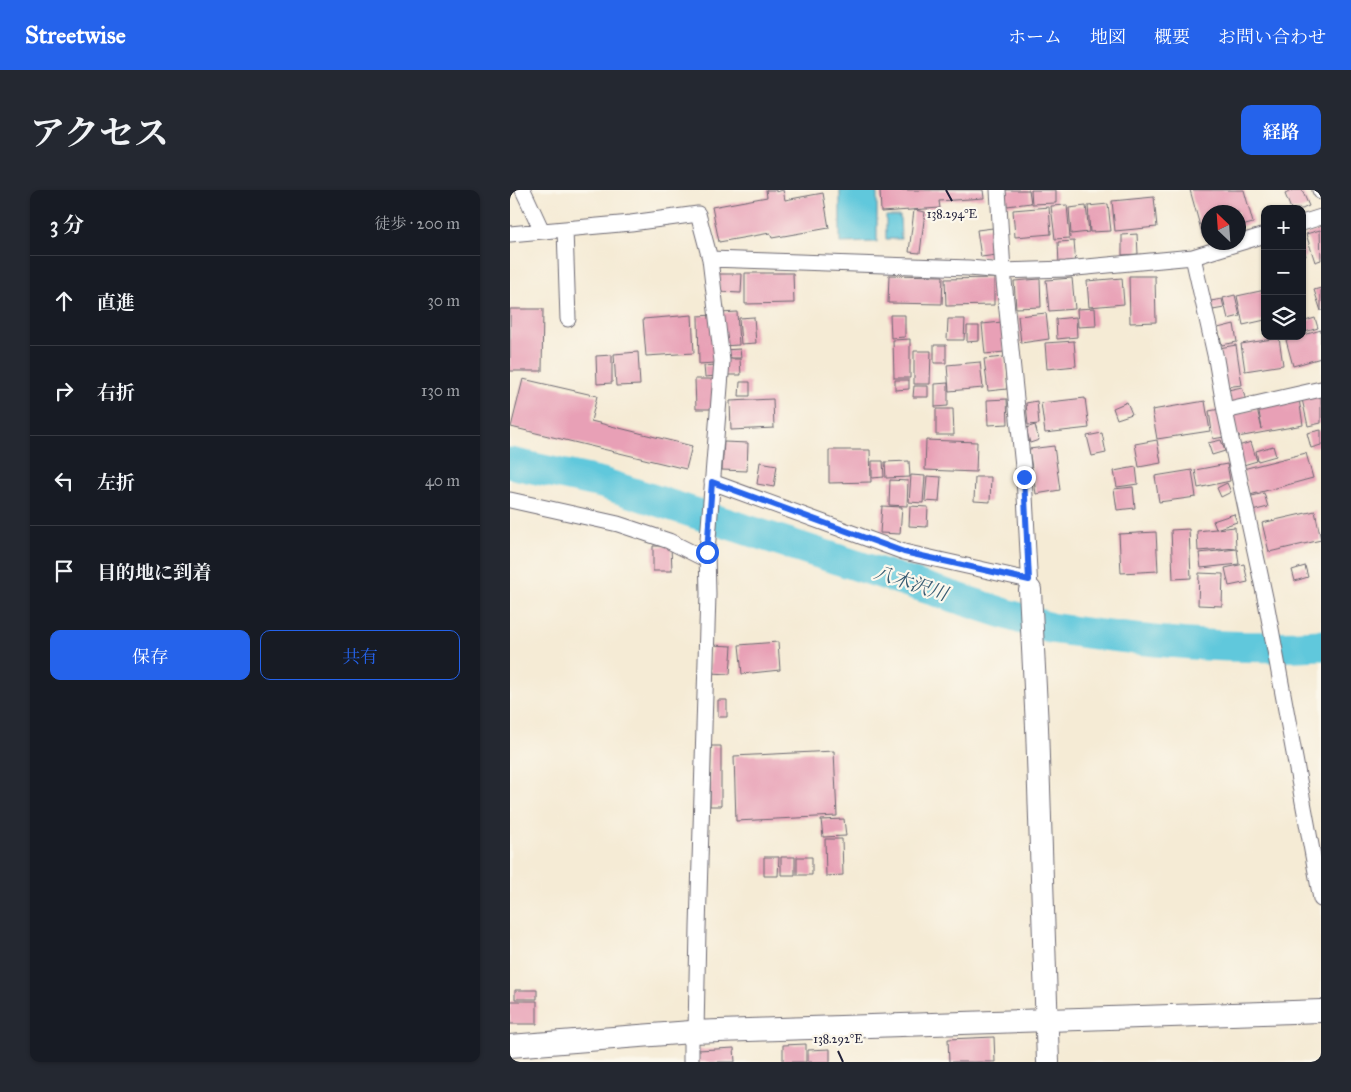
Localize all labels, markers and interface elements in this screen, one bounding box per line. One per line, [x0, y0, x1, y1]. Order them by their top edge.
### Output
text: Streetwise [25, 20, 126, 50]
text: ホーム [1008, 26, 1062, 48]
text: 地図 [1090, 26, 1126, 48]
text: 概要 [1154, 26, 1190, 48]
text: お問い合わせ [1218, 26, 1326, 48]
button: 経路 [1241, 105, 1321, 155]
text: アクセス [30, 112, 169, 155]
north arrow [1201, 205, 1246, 250]
map controls [1261, 205, 1306, 340]
button: + [1261, 205, 1306, 250]
text: 138.294°E [927, 207, 978, 221]
text: 3 分 [50, 212, 84, 238]
text: 徒歩 · 200 m [374, 214, 460, 233]
button: − [1261, 250, 1306, 295]
icon: ahead [50, 287, 78, 315]
text: 直進 [97, 291, 135, 314]
text: 30 m [427, 291, 460, 310]
button: layers [1261, 295, 1306, 340]
icon: right [50, 377, 78, 405]
text: 右折 [97, 381, 135, 404]
text: 130 m [421, 381, 460, 400]
route end [1013, 466, 1036, 489]
icon: left [50, 467, 78, 495]
text: 左折 [97, 471, 135, 494]
text: 40 m [425, 471, 460, 490]
route start [696, 541, 719, 564]
icon: arrive [50, 557, 78, 585]
water label: 八木沢川 [871, 560, 953, 606]
text: 目的地に到着 [97, 561, 211, 584]
button: 保存 [50, 630, 250, 680]
button: 共有 [260, 630, 460, 680]
text: 138.292°E [813, 1032, 863, 1046]

